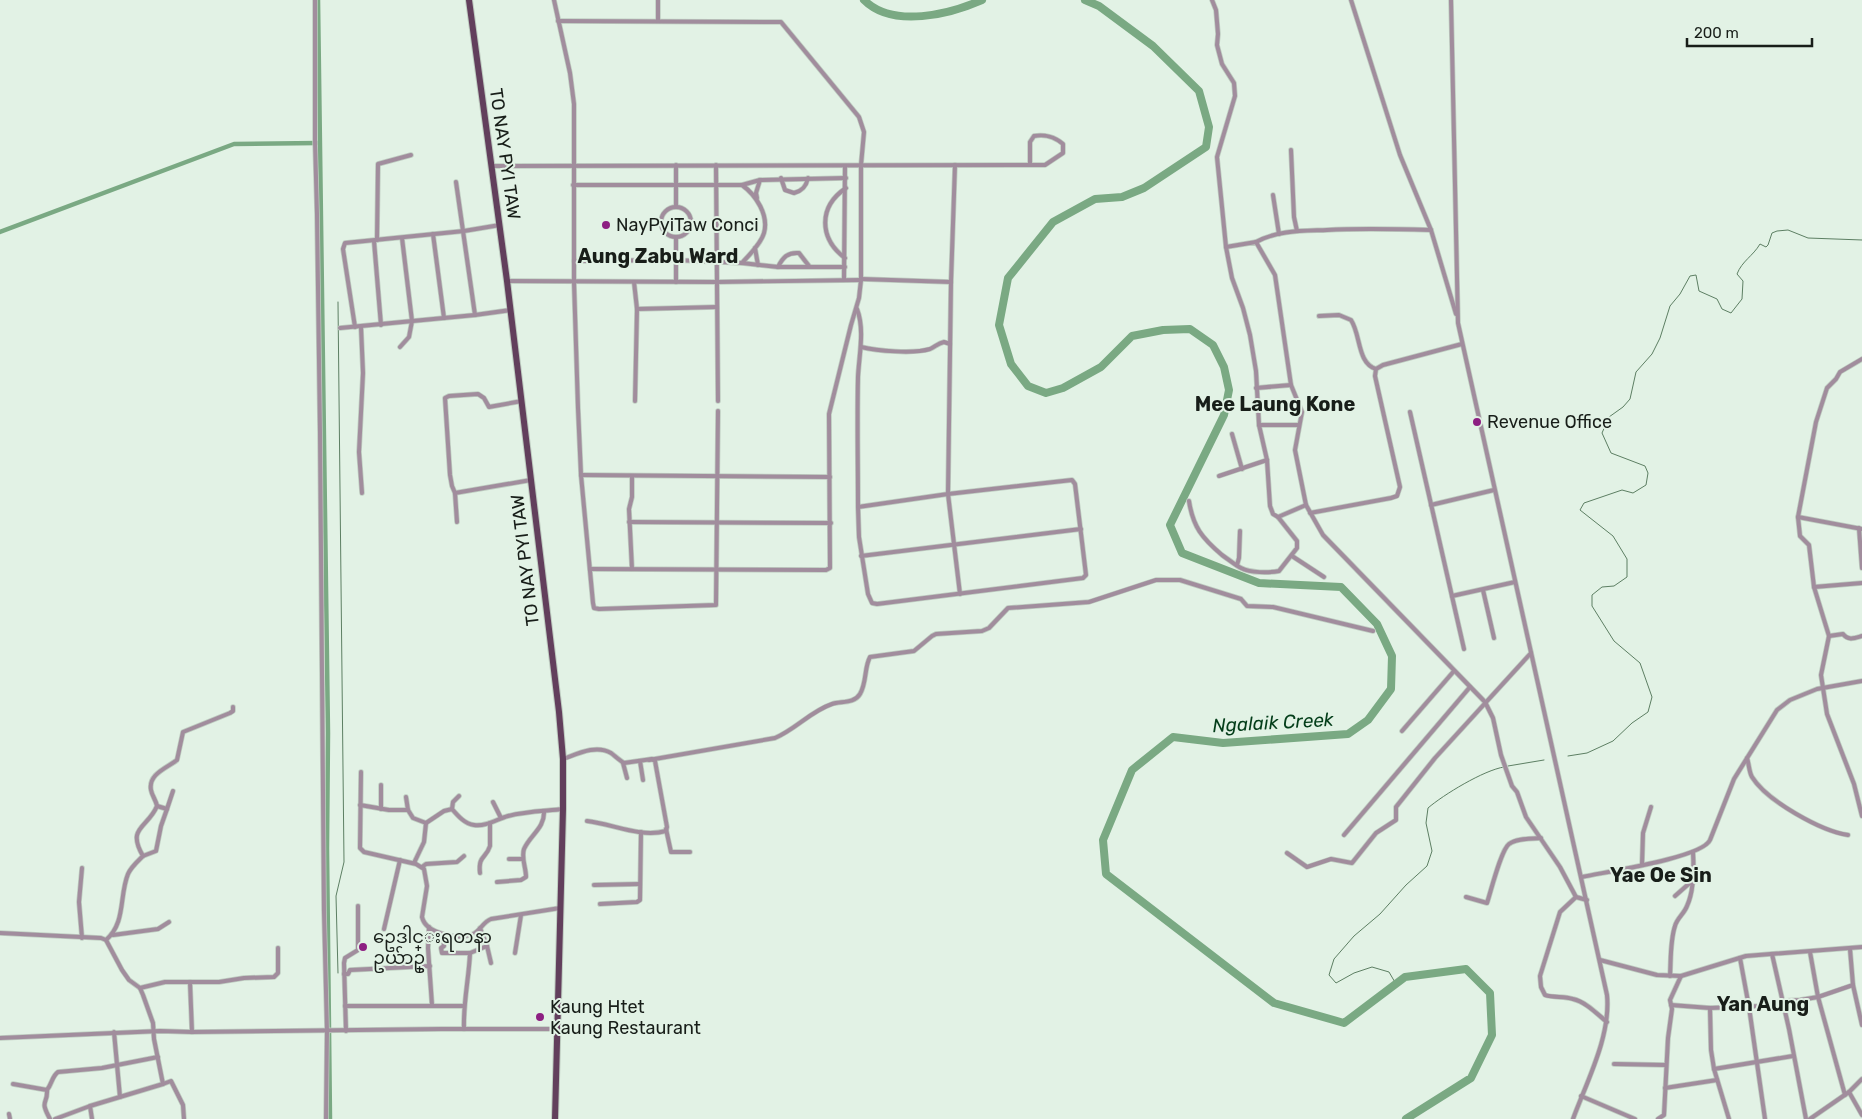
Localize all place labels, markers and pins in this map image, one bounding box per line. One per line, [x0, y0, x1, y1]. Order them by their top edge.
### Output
place label: NayPyiTaw Conci [616, 214, 759, 236]
marker: NayPyiTaw Conci [600, 219, 612, 231]
place label: Revenue Office [1487, 411, 1612, 433]
marker: Revenue Office [1471, 416, 1483, 428]
place label: ဥေဒါင္းရတနာ ဥယ်ာဥ္ [373, 925, 492, 973]
marker: ဥေဒါင္းရတနာ ဥယ်ာဥ္ [357, 941, 369, 953]
place label: Kaung Htet Kaung Restaurant [550, 996, 701, 1039]
marker: Kaung Htet Kaung Restaurant [534, 1011, 546, 1023]

